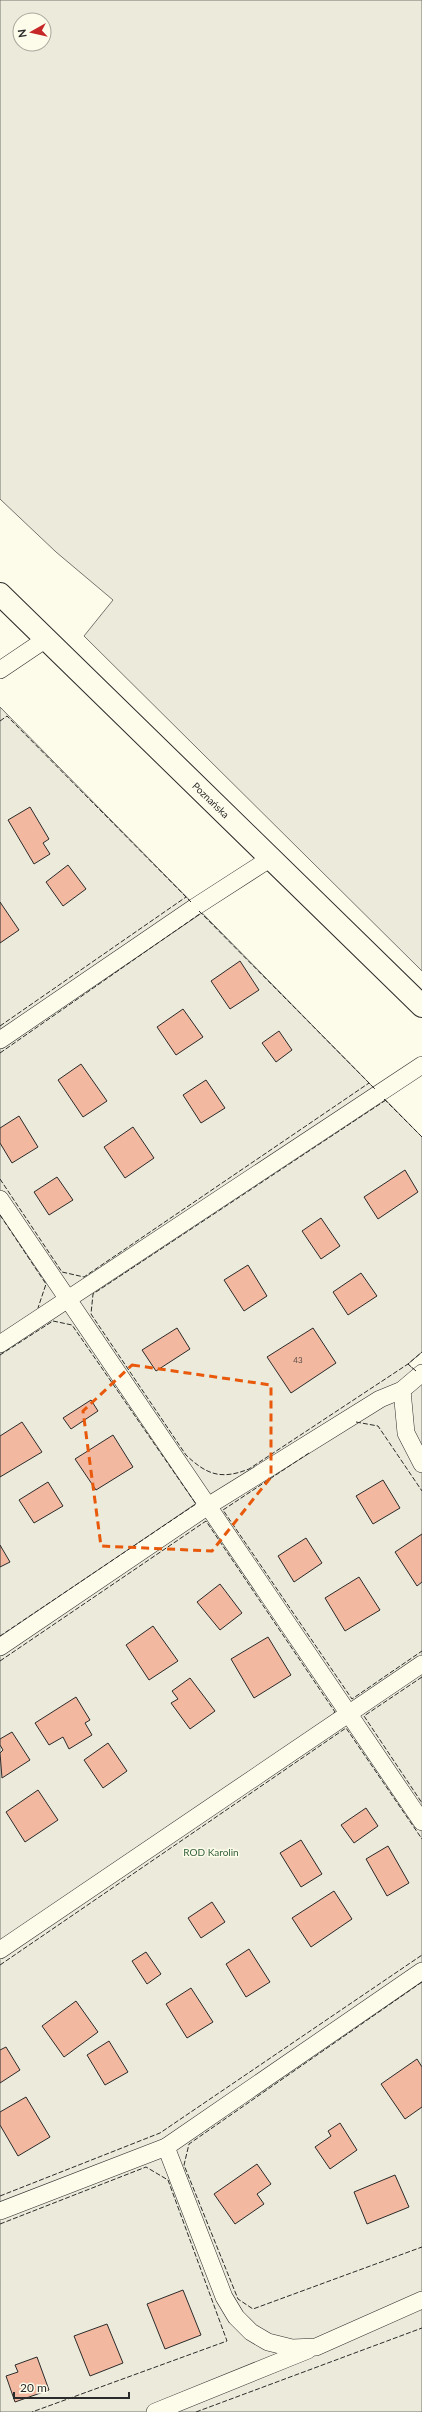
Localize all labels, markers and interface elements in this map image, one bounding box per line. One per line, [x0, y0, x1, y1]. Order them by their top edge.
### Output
north arrow [12, 12, 52, 52]
text: N [15, 28, 29, 39]
street label: Poznańska [190, 780, 232, 820]
house number: 43 [293, 1355, 303, 1365]
park label: ROD Karolin [183, 1846, 239, 1858]
scale bar [14, 2374, 129, 2400]
text: 20 m [20, 2380, 47, 2395]

